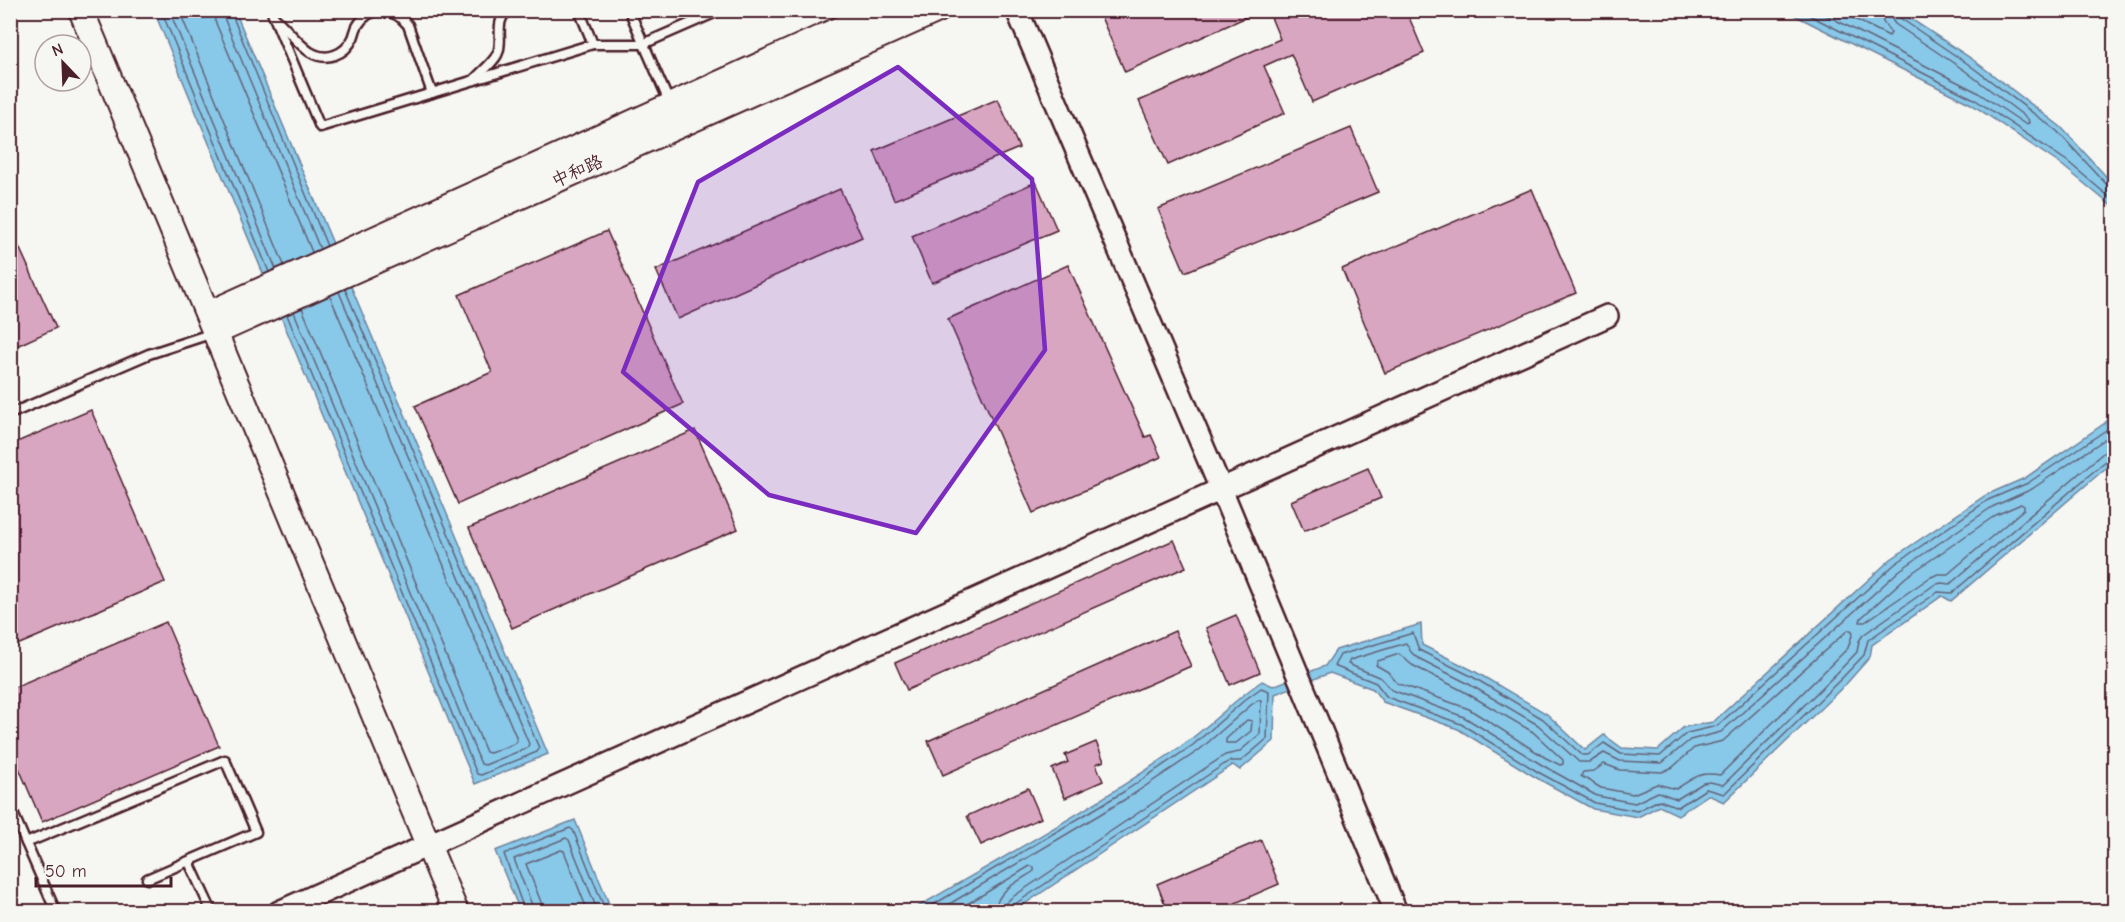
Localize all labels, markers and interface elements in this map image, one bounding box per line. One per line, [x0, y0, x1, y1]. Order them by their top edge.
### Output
north arrow [33, 33, 93, 93]
text: N [49, 40, 66, 60]
street label: 中和路 [548, 151, 606, 192]
scale bar [36, 850, 171, 888]
text: 50 m [45, 861, 87, 882]

